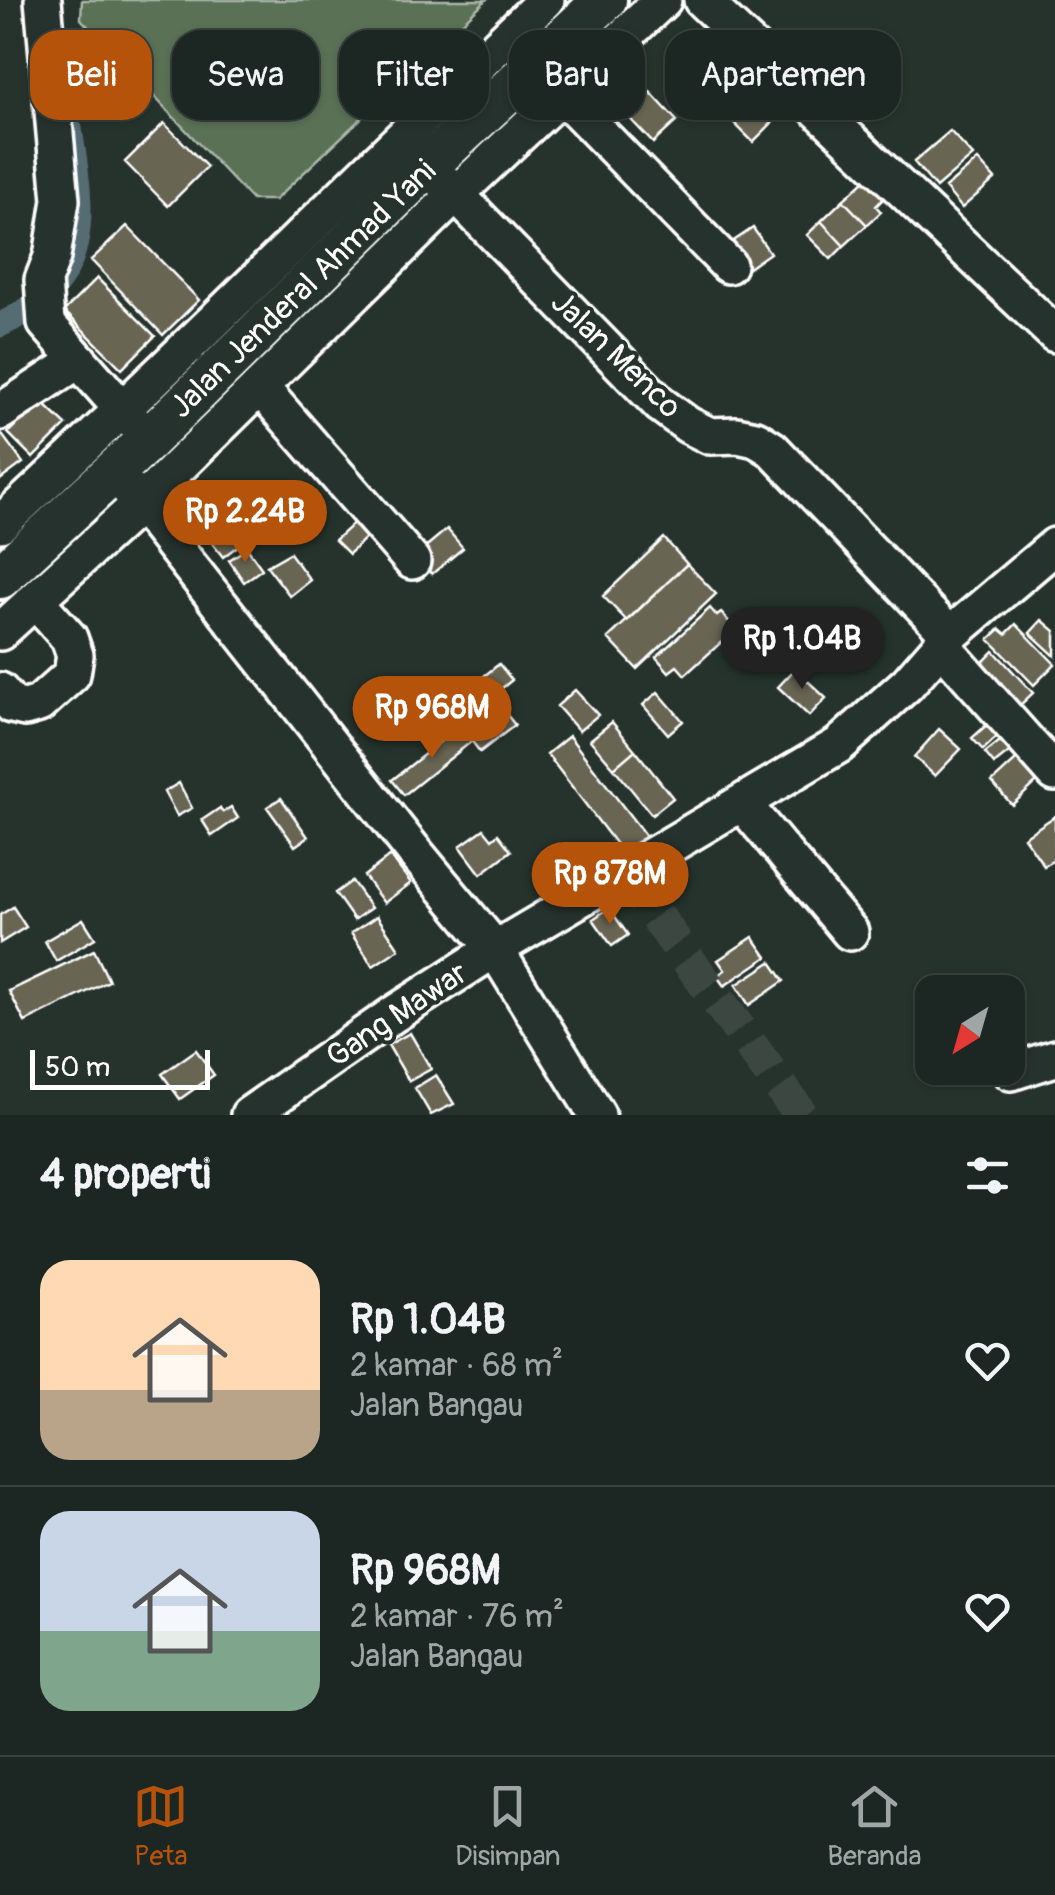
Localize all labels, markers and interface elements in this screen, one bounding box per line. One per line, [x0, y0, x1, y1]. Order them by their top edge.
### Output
chip: Beli [30, 30, 152, 120]
chip: Sewa [172, 30, 319, 120]
chip: Filter [339, 30, 489, 120]
chip: Baru [509, 30, 645, 120]
chip: Apartemen [665, 30, 901, 120]
street label: Jalan Jenderal Ahmad Yani [162, 151, 444, 427]
street label: Jalan Menco [542, 283, 690, 427]
pin: Rp 2.24B [142, 480, 348, 565]
text: Rp 2.24B [185, 492, 305, 532]
pin: Rp 1.04B [699, 607, 905, 692]
text: Rp 1.04B [743, 619, 861, 659]
pin: Rp 968M [340, 676, 524, 761]
text: Rp 968M [375, 688, 489, 728]
pin: Rp 878M [518, 842, 702, 927]
text: Rp 878M [554, 854, 666, 894]
street label: Gang Mawar [319, 953, 476, 1077]
north arrow [915, 975, 1025, 1085]
map controls [915, 975, 1025, 1085]
scale bar [30, 1045, 210, 1090]
text: 50 m [45, 1050, 110, 1085]
icon: filters [960, 1148, 1015, 1203]
text: 4 properti [40, 1149, 210, 1201]
text: Rp 1.04B [350, 1294, 506, 1346]
icon: home [120, 1300, 240, 1420]
icon: heart [960, 1333, 1015, 1388]
text: 2 kamar · 68 m² [350, 1346, 563, 1386]
text: Jalan Bangau [350, 1386, 523, 1426]
text: Rp 968M [350, 1545, 501, 1597]
icon: home [120, 1551, 240, 1671]
icon: heart [960, 1584, 1015, 1639]
text: 2 kamar · 76 m² [350, 1597, 564, 1637]
text: Jalan Bangau [350, 1637, 523, 1677]
tab: Peta [133, 1779, 188, 1874]
tab: Disimpan [455, 1779, 561, 1874]
tab: Beranda [827, 1779, 922, 1874]

